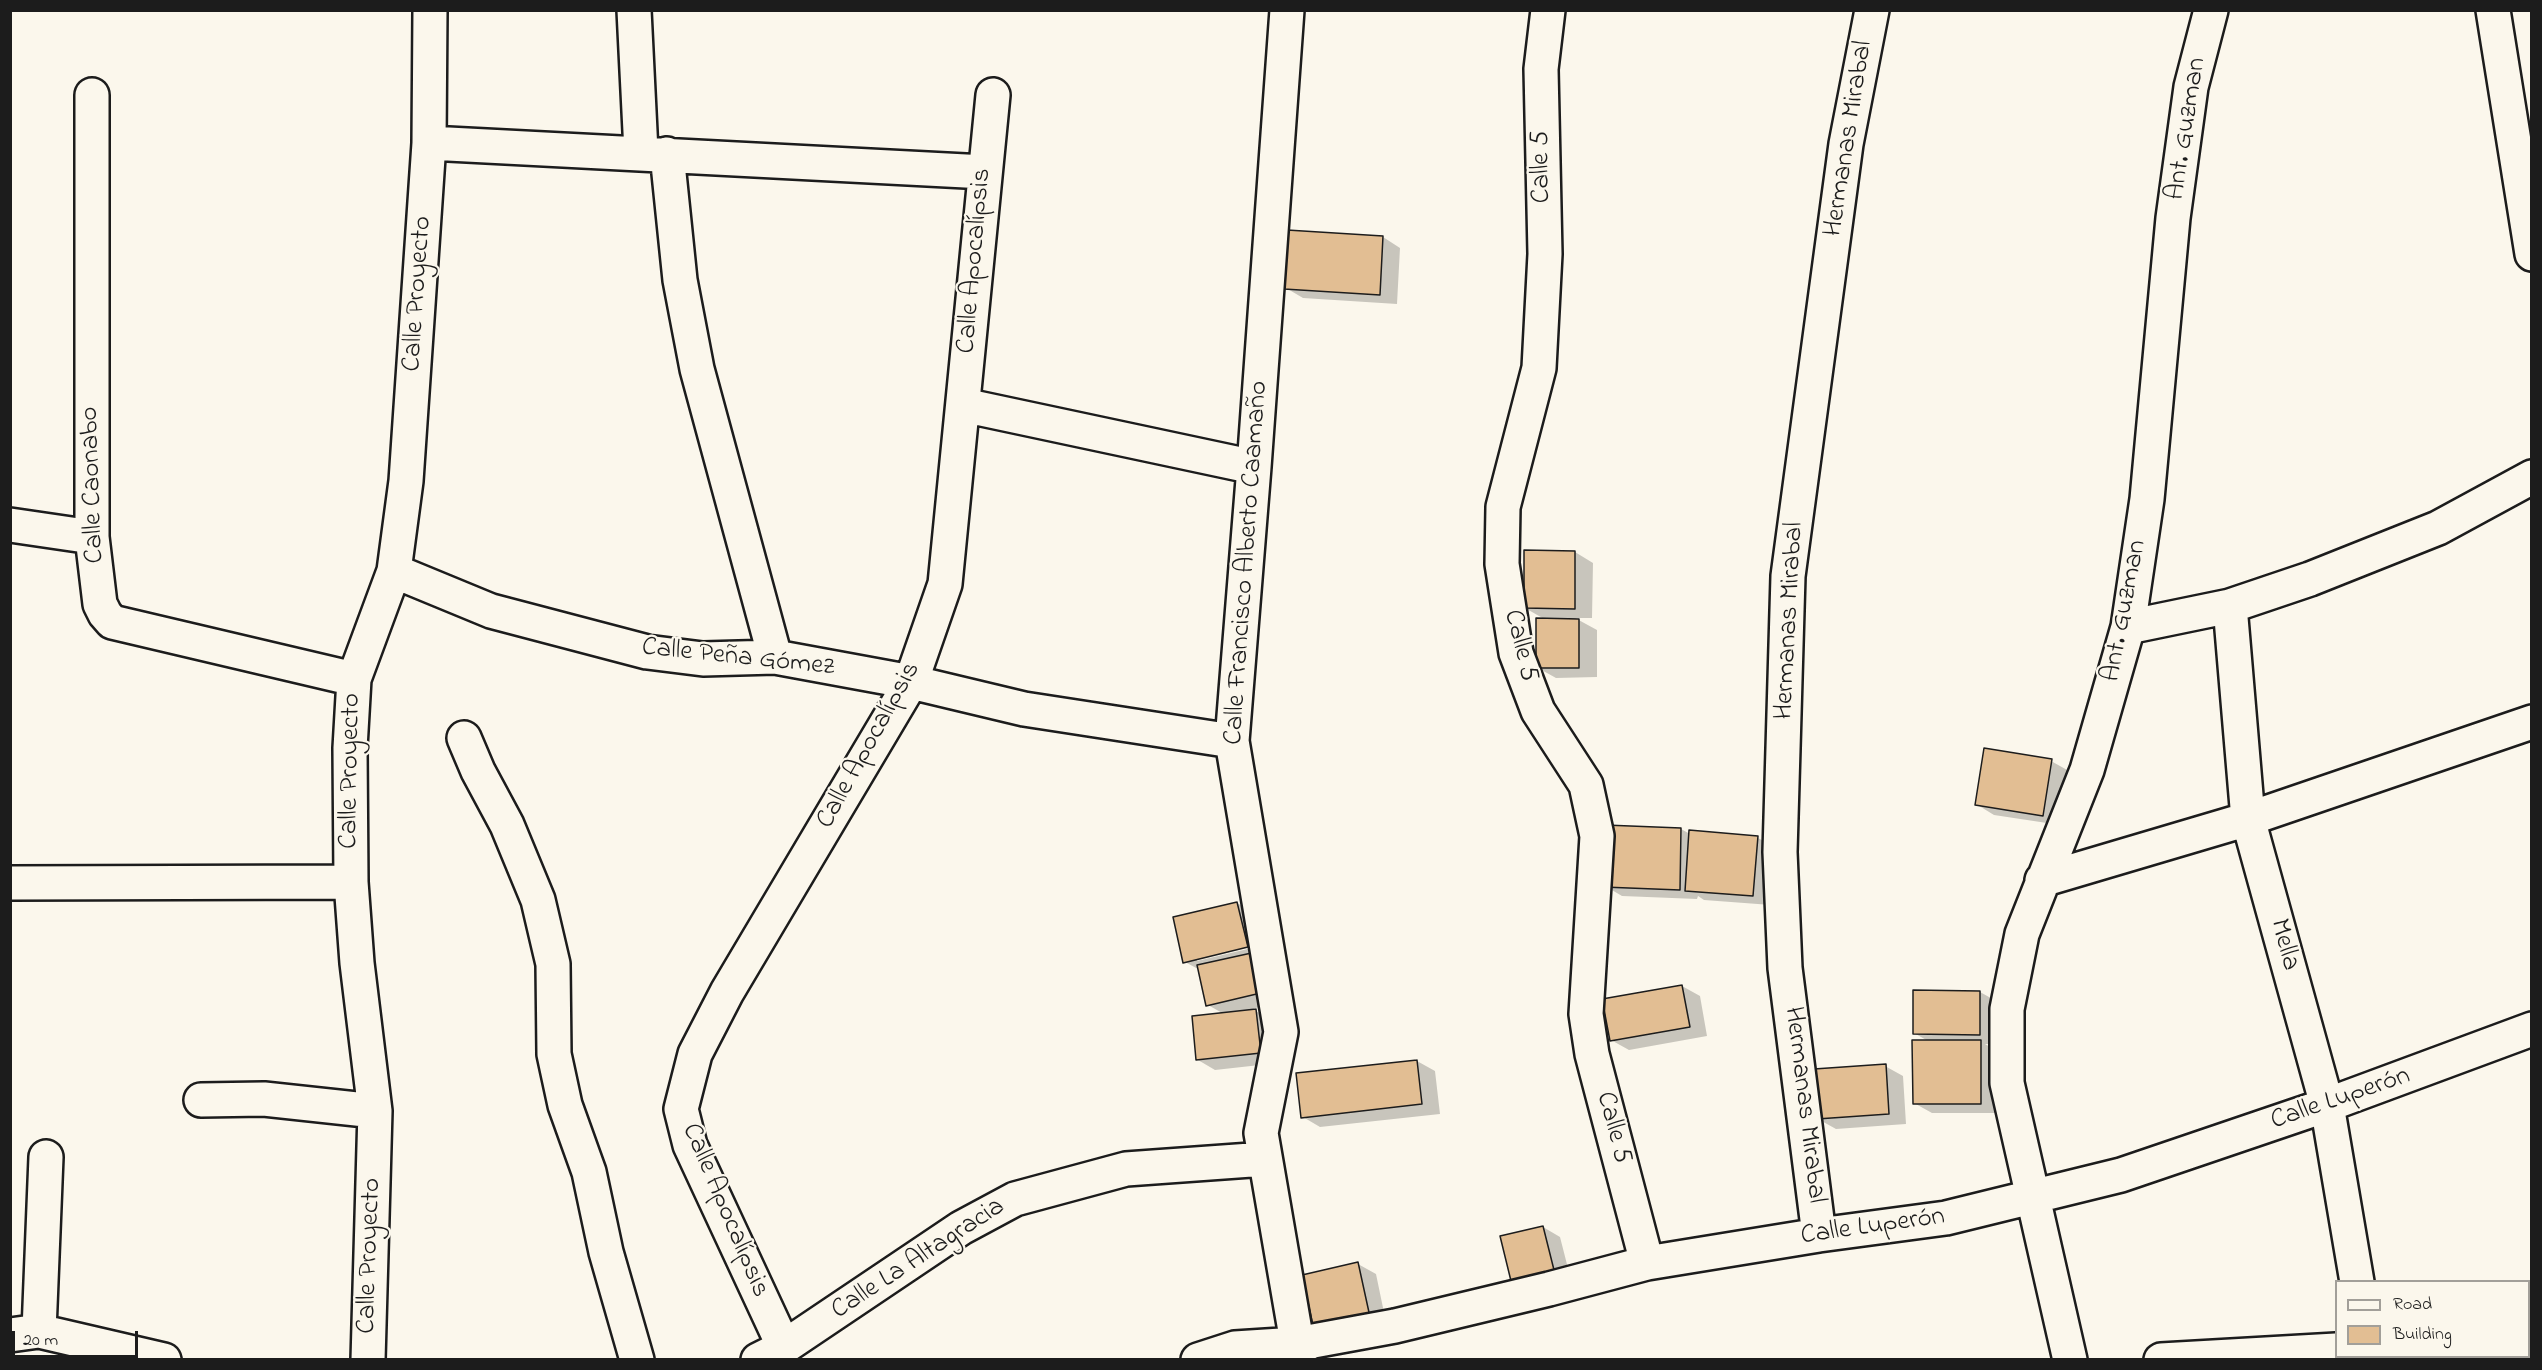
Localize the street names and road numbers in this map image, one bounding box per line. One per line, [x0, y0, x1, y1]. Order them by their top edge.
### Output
street label: Hermanas Mirabal [1819, 39, 1881, 239]
street label: Ant. Guzman [2161, 55, 2215, 203]
street label: Calle 5 [1526, 130, 1560, 204]
street label: Calle Apocalípsis [952, 167, 1000, 355]
street label: Calle Proyecto [397, 215, 441, 373]
street label: Calle Francisco Alberto Caamaño [1219, 380, 1277, 746]
street label: Calle Caonabo [75, 406, 113, 564]
street label: Hermanas Mirabal [1770, 521, 1812, 721]
street label: Ant. Guzman [2096, 537, 2156, 685]
street label: Calle 5 [1494, 607, 1544, 685]
street label: Calle Peña Gómez [640, 633, 836, 685]
street label: Calle Apocalípsis [811, 657, 929, 835]
street label: Calle Proyecto [334, 693, 370, 849]
street label: Mella [2261, 916, 2305, 974]
street label: Hermanas Mirabal [1775, 1005, 1831, 1205]
street label: Calle Luperón [2267, 1061, 2415, 1139]
street label: Calle 5 [1587, 1089, 1637, 1167]
street label: Calle Apocalípsis [673, 1119, 775, 1303]
street label: Calle Proyecto [352, 1178, 390, 1334]
street label: Calle La Altagracia [826, 1192, 1012, 1328]
street label: Calle Luperón [1799, 1202, 1947, 1254]

